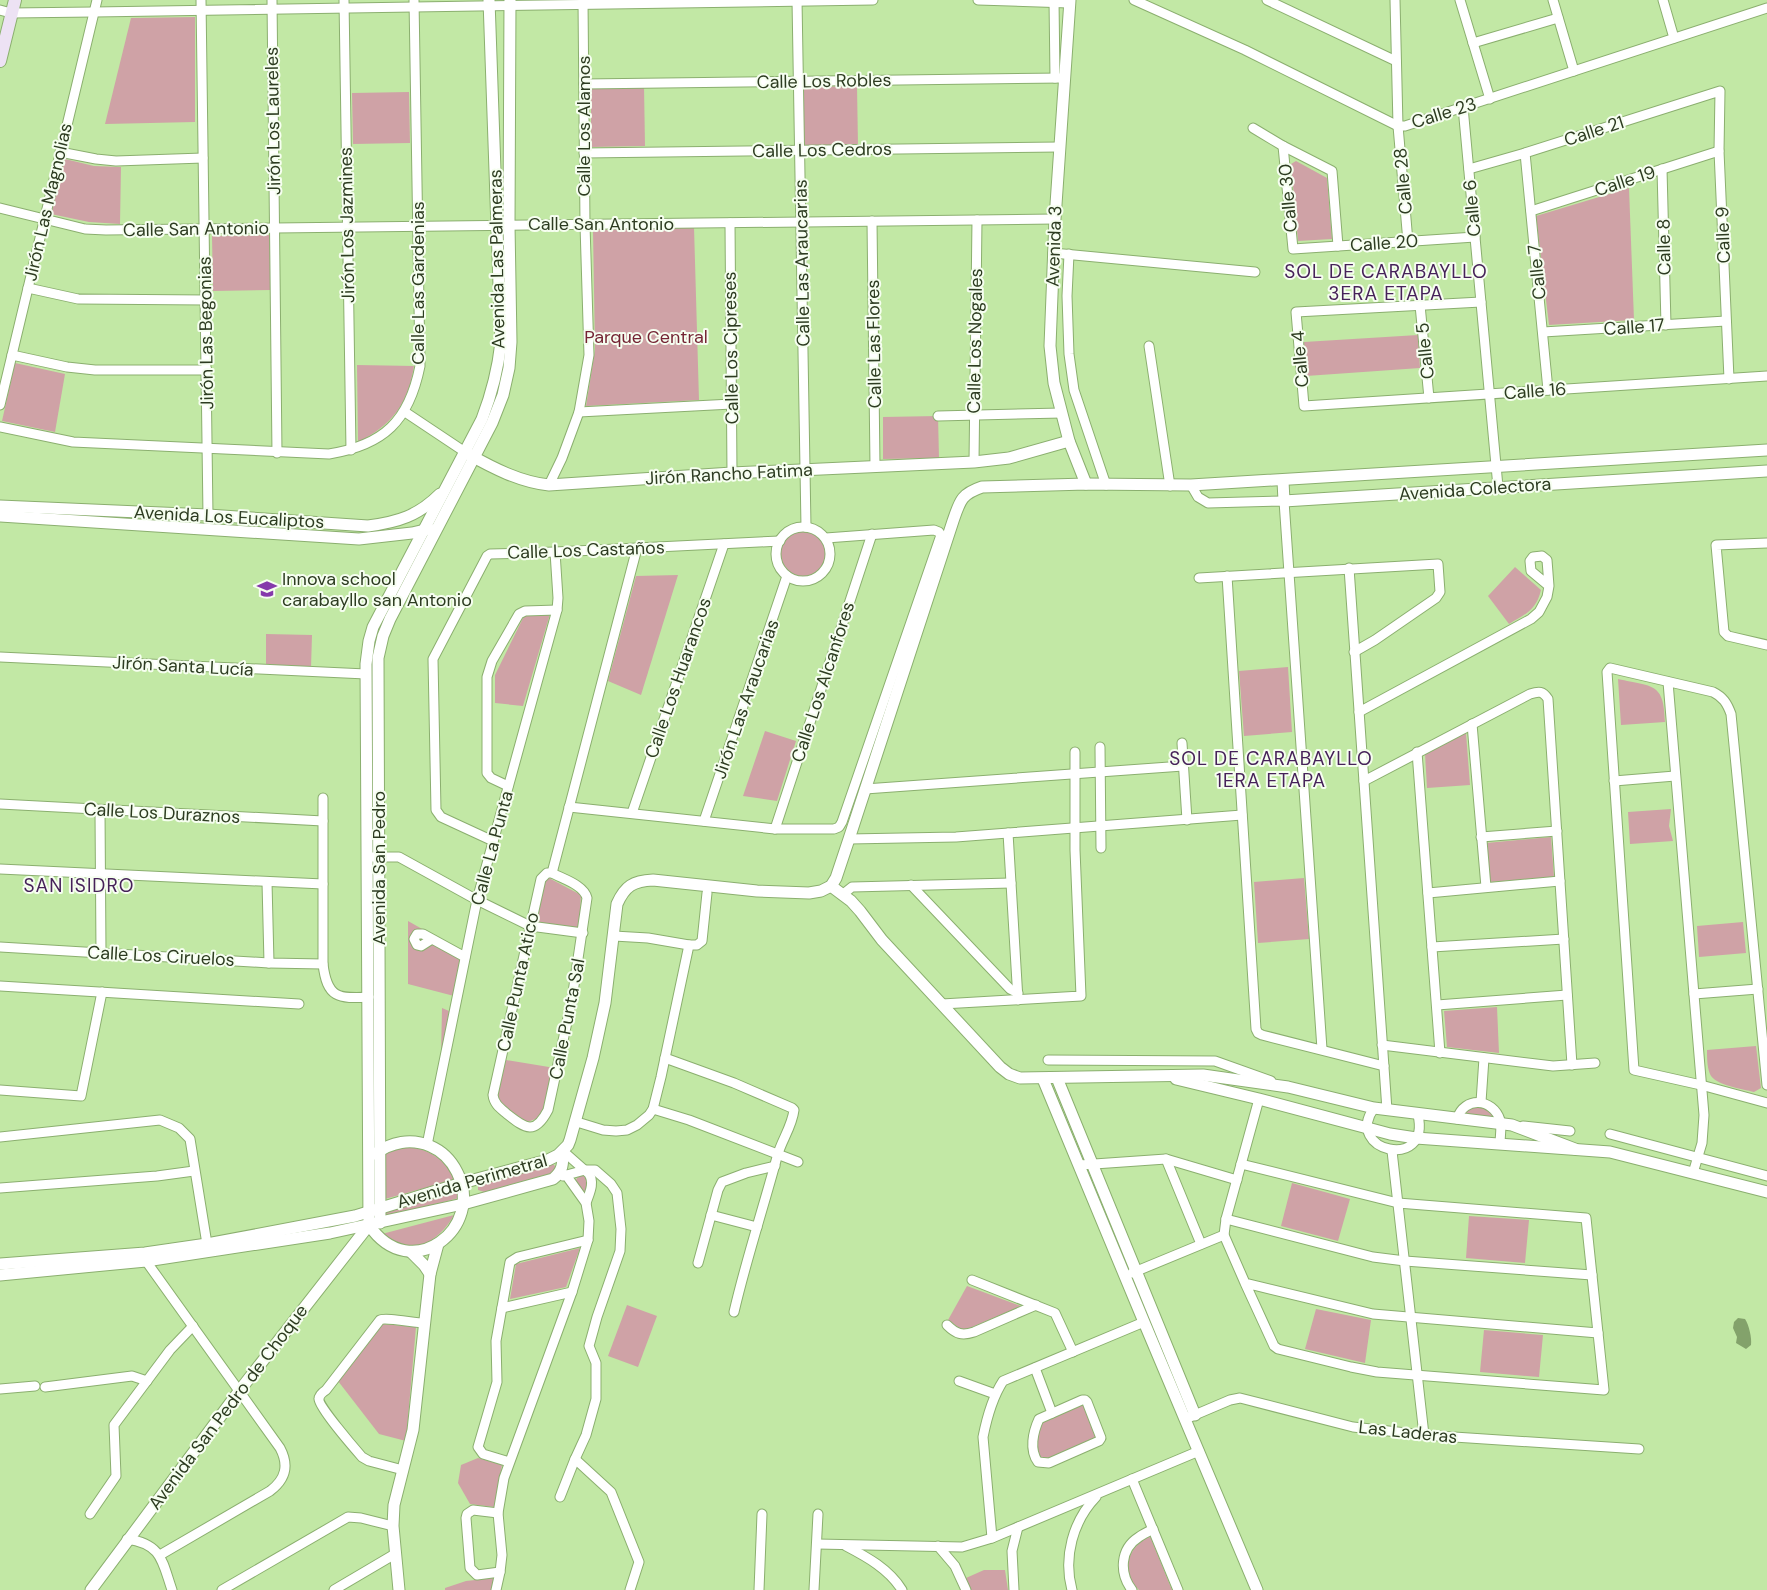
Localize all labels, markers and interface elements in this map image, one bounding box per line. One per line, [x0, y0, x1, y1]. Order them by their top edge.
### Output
street label: Jirón Los Laureles [260, 47, 286, 195]
street label: Calle Los Alamos [572, 56, 596, 196]
street label: Calle Los Robles [756, 68, 892, 94]
street label: Calle 23 [1409, 92, 1479, 134]
street label: Calle 21 [1561, 110, 1627, 152]
street label: Jirón Las Magnolias [18, 121, 78, 283]
street label: Calle Los Cedros [752, 137, 892, 163]
street label: Jirón Los Jazmines [334, 147, 360, 303]
street label: Calle 28 [1388, 147, 1418, 215]
street label: Calle 19 [1591, 160, 1659, 202]
street label: Calle 30 [1273, 163, 1303, 233]
street label: Avenida Las Palmeras [483, 169, 511, 349]
street label: Calle Las Araucarias [789, 179, 815, 347]
street label: Calle 6 [1458, 179, 1486, 237]
street label: Calle Las Gardenias [406, 201, 430, 365]
street label: Avenida 3 [1041, 205, 1067, 287]
street label: Calle 9 [1710, 206, 1736, 264]
street label: Calle San Antonio [528, 212, 674, 236]
street label: Calle San Antonio [123, 216, 269, 242]
street label: Calle 8 [1652, 218, 1676, 276]
street label: Calle 20 [1349, 229, 1419, 257]
street label: Calle 7 [1522, 243, 1552, 301]
street label: Jirón Las Begonias [193, 256, 219, 410]
district label: SOL DE CARABAYLLO 3ERA ETAPA [1284, 259, 1488, 306]
street label: Calle Los Nogales [962, 268, 988, 414]
street label: Calle Los Cipreses [718, 271, 744, 425]
street label: Calle Las Flores [861, 279, 887, 409]
street label: Calle 17 [1603, 313, 1665, 341]
street label: Calle 5 [1410, 322, 1440, 380]
park label: Parque Central [584, 325, 708, 349]
street label: Calle 4 [1286, 330, 1314, 388]
street label: Calle 16 [1503, 377, 1567, 405]
street label: Jirón Rancho Fatima [645, 458, 813, 490]
street label: Avenida Colectora [1398, 472, 1552, 506]
street label: Avenida Los Eucaliptos [133, 500, 325, 534]
street label: Calle Los Castaños [507, 535, 665, 565]
place label: Innova school carabayllo san Antonio [282, 567, 472, 612]
school or university icon: Innova school carabayllo san Antonio [256, 578, 278, 600]
street label: Calle Los Huarancos [639, 594, 717, 762]
street label: Calle Los Alcanfores [786, 599, 860, 765]
street label: Jirón Las Araucarias [707, 616, 785, 782]
street label: Jirón Santa Lucía [112, 650, 254, 682]
district label: SOL DE CARABAYLLO 1ERA ETAPA [1169, 746, 1373, 793]
street label: Calle La Punta [465, 788, 519, 908]
street label: Avenida San Pedro [367, 791, 391, 945]
street label: Calle Los Duraznos [83, 797, 241, 829]
district label: SAN ISIDRO [24, 873, 134, 898]
street label: Calle Punta Atico [491, 910, 545, 1054]
street label: Calle Los Ciruelos [87, 940, 235, 972]
street label: Calle Punta Sal [544, 956, 590, 1082]
street label: Avenida Perimetral [394, 1148, 550, 1214]
street label: Avenida San Pedro de Choque [143, 1299, 313, 1515]
street label: Las Laderas [1357, 1415, 1459, 1449]

